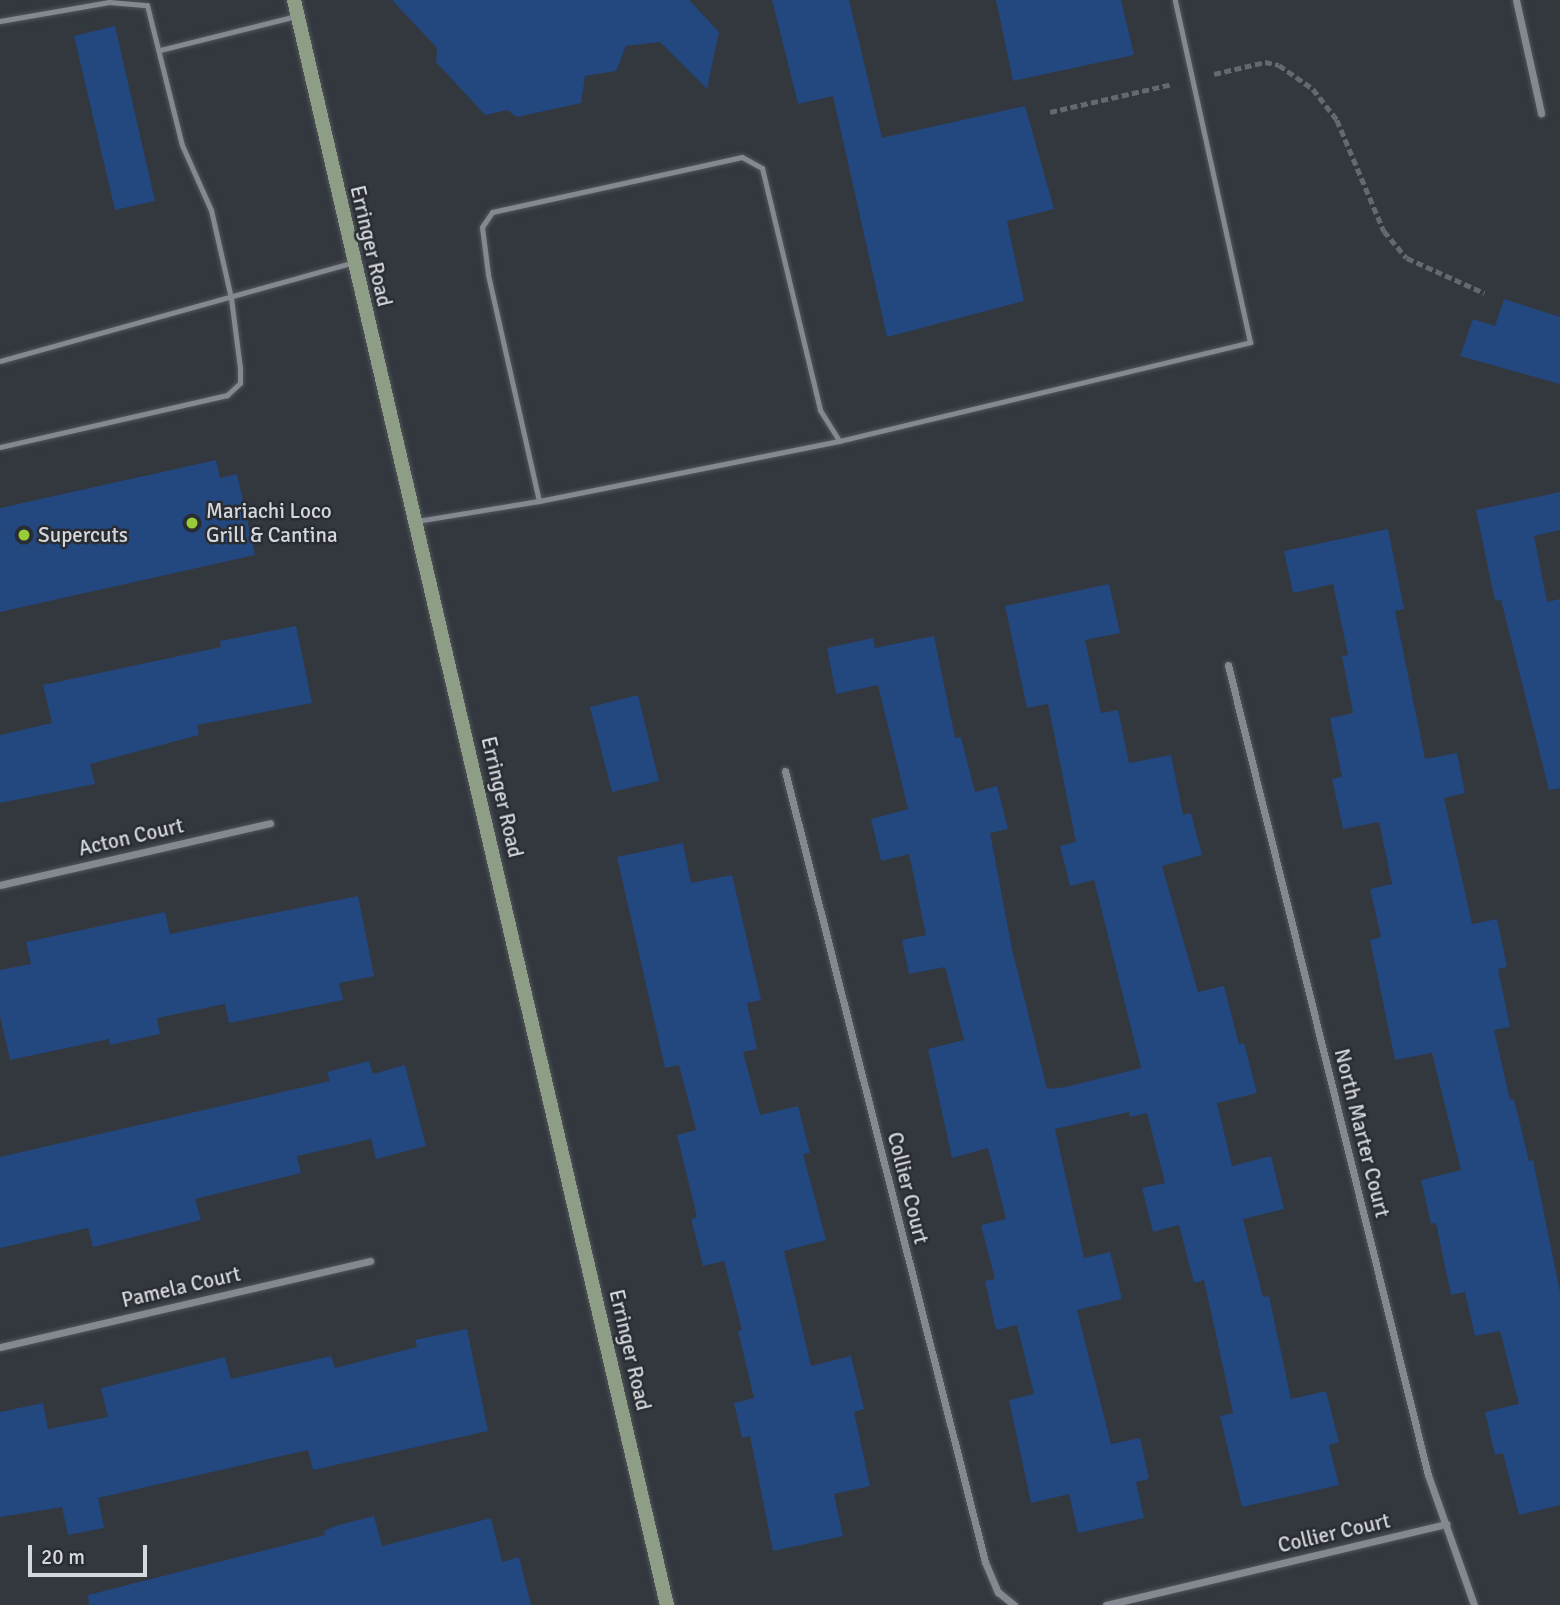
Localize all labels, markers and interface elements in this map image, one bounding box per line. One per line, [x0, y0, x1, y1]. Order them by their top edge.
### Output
street label: Erringer Road [345, 183, 397, 309]
place label: Mariachi Loco Grill & Cantina [206, 498, 338, 548]
marker: Mariachi Loco Grill & Cantina [184, 515, 200, 531]
place label: Supercuts [38, 522, 128, 548]
marker: Supercuts [16, 527, 32, 543]
street label: Erringer Road [476, 734, 528, 860]
street label: Acton Court [76, 813, 186, 861]
street label: North Marter Court [1329, 1046, 1395, 1220]
street label: Collier Court [882, 1129, 934, 1247]
street label: Pamela Court [119, 1261, 243, 1313]
street label: Erringer Road [604, 1287, 656, 1413]
street label: Collier Court [1275, 1508, 1393, 1558]
scale bar [32, 1532, 150, 1576]
text: 20 m [41, 1544, 85, 1570]

